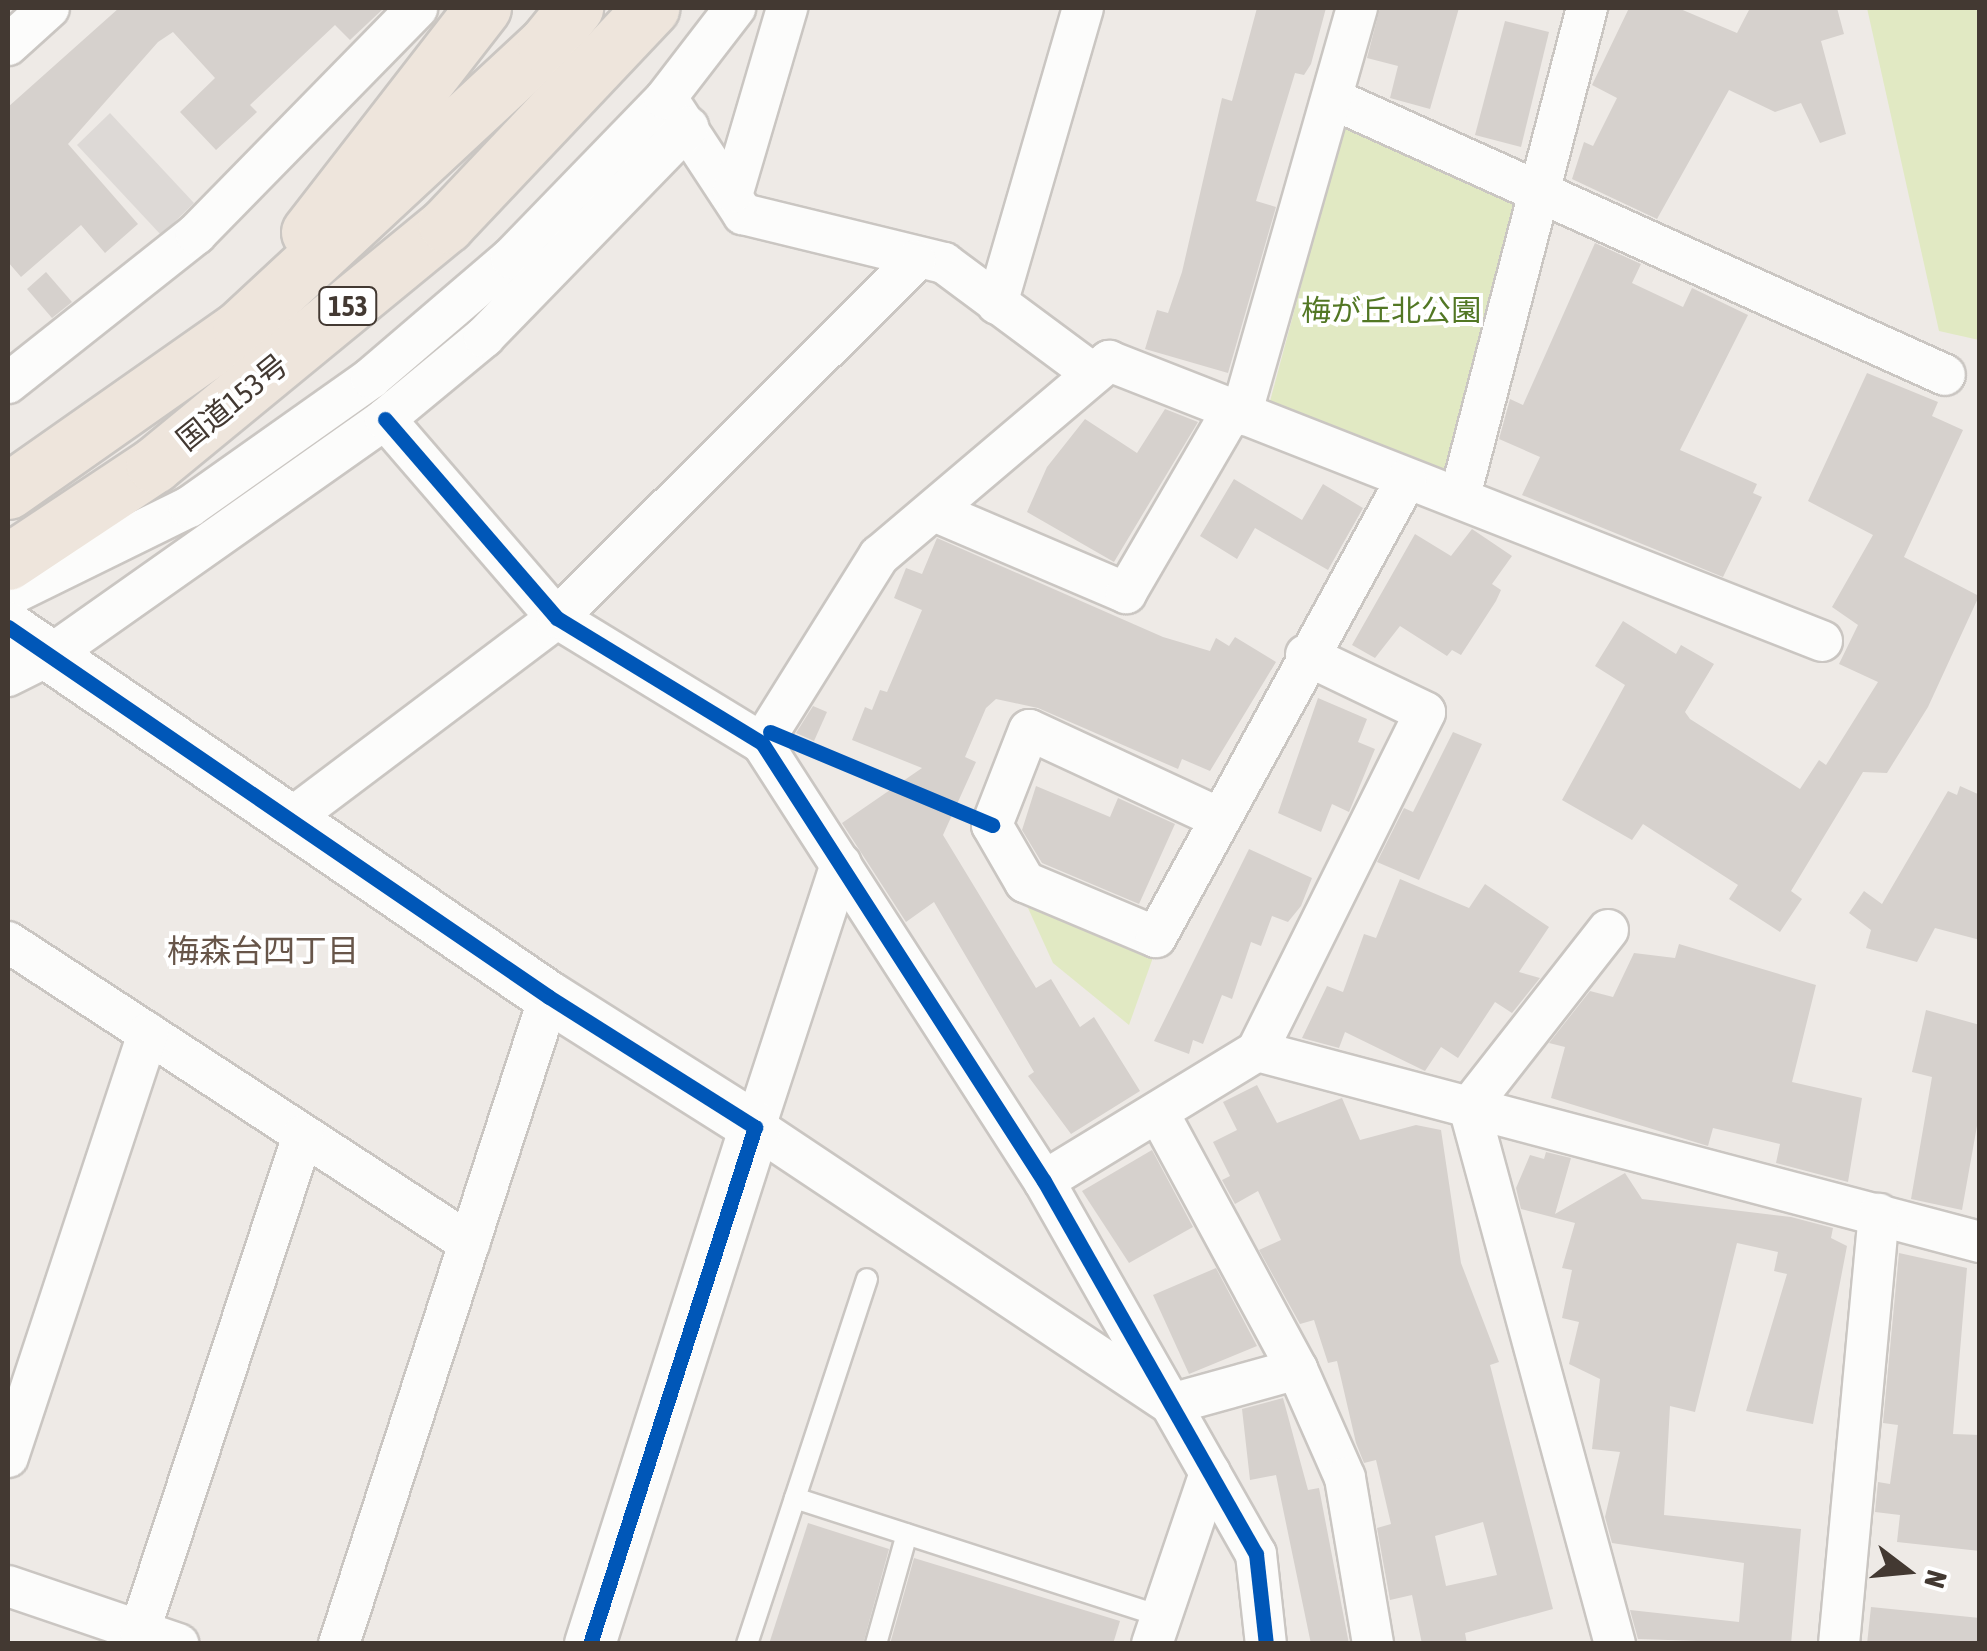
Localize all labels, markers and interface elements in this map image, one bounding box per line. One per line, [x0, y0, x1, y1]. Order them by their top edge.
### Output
road number: 153 [318, 283, 378, 329]
park label: 梅が丘北公園 [1301, 292, 1481, 328]
street label: 国道153号 [169, 346, 295, 458]
district label: 梅森台四丁目 [167, 932, 359, 970]
north arrow [1857, 1521, 1957, 1621]
text: N [1918, 1567, 1953, 1592]

